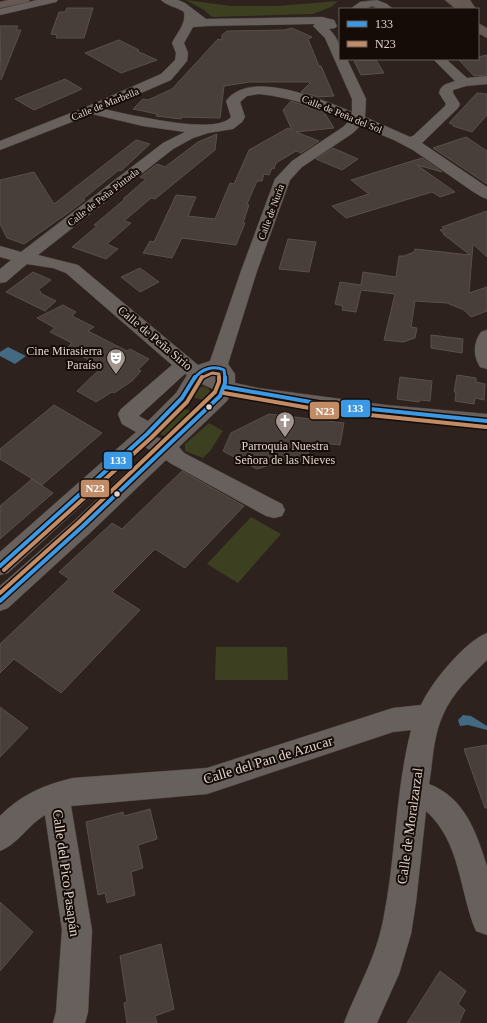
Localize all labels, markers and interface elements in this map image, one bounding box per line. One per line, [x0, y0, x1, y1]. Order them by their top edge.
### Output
legend [339, 8, 479, 60]
text: 133 [375, 17, 393, 31]
text: N23 [375, 37, 396, 51]
street label: Calle de Marbella [70, 85, 141, 123]
street label: Calle de Peña del Sol [300, 93, 384, 135]
street label: Calle de Peña Pintada [65, 165, 141, 228]
street label: Calle de Nuria [256, 182, 286, 241]
street label: Calle de Peña Sirio [115, 303, 195, 373]
place label: Cine Mirasierra Paraíso [26, 344, 103, 372]
theatre icon: Cine Mirasierra Paraíso [105, 347, 127, 375]
line badge: 133 [340, 399, 371, 418]
line badge: N23 [309, 401, 340, 420]
unlabelled marker [204, 402, 214, 412]
text: 133 [347, 402, 364, 414]
text: N23 [316, 405, 335, 417]
church icon: Parroquia Nuestra Señora de las Nieves [274, 410, 296, 438]
place label: Parroquia Nuestra Señora de las Nieves [235, 439, 335, 467]
line badge: 133 [103, 451, 133, 470]
text: 133 [110, 454, 127, 466]
line badge: N23 [80, 479, 110, 498]
text: N23 [86, 482, 105, 494]
unlabelled marker [112, 489, 122, 499]
street label: Calle del Pan de Azucar [201, 733, 335, 787]
street label: Calle de Moralzarzal [394, 767, 426, 885]
street label: Calle del Pico Pasapán [50, 809, 82, 937]

